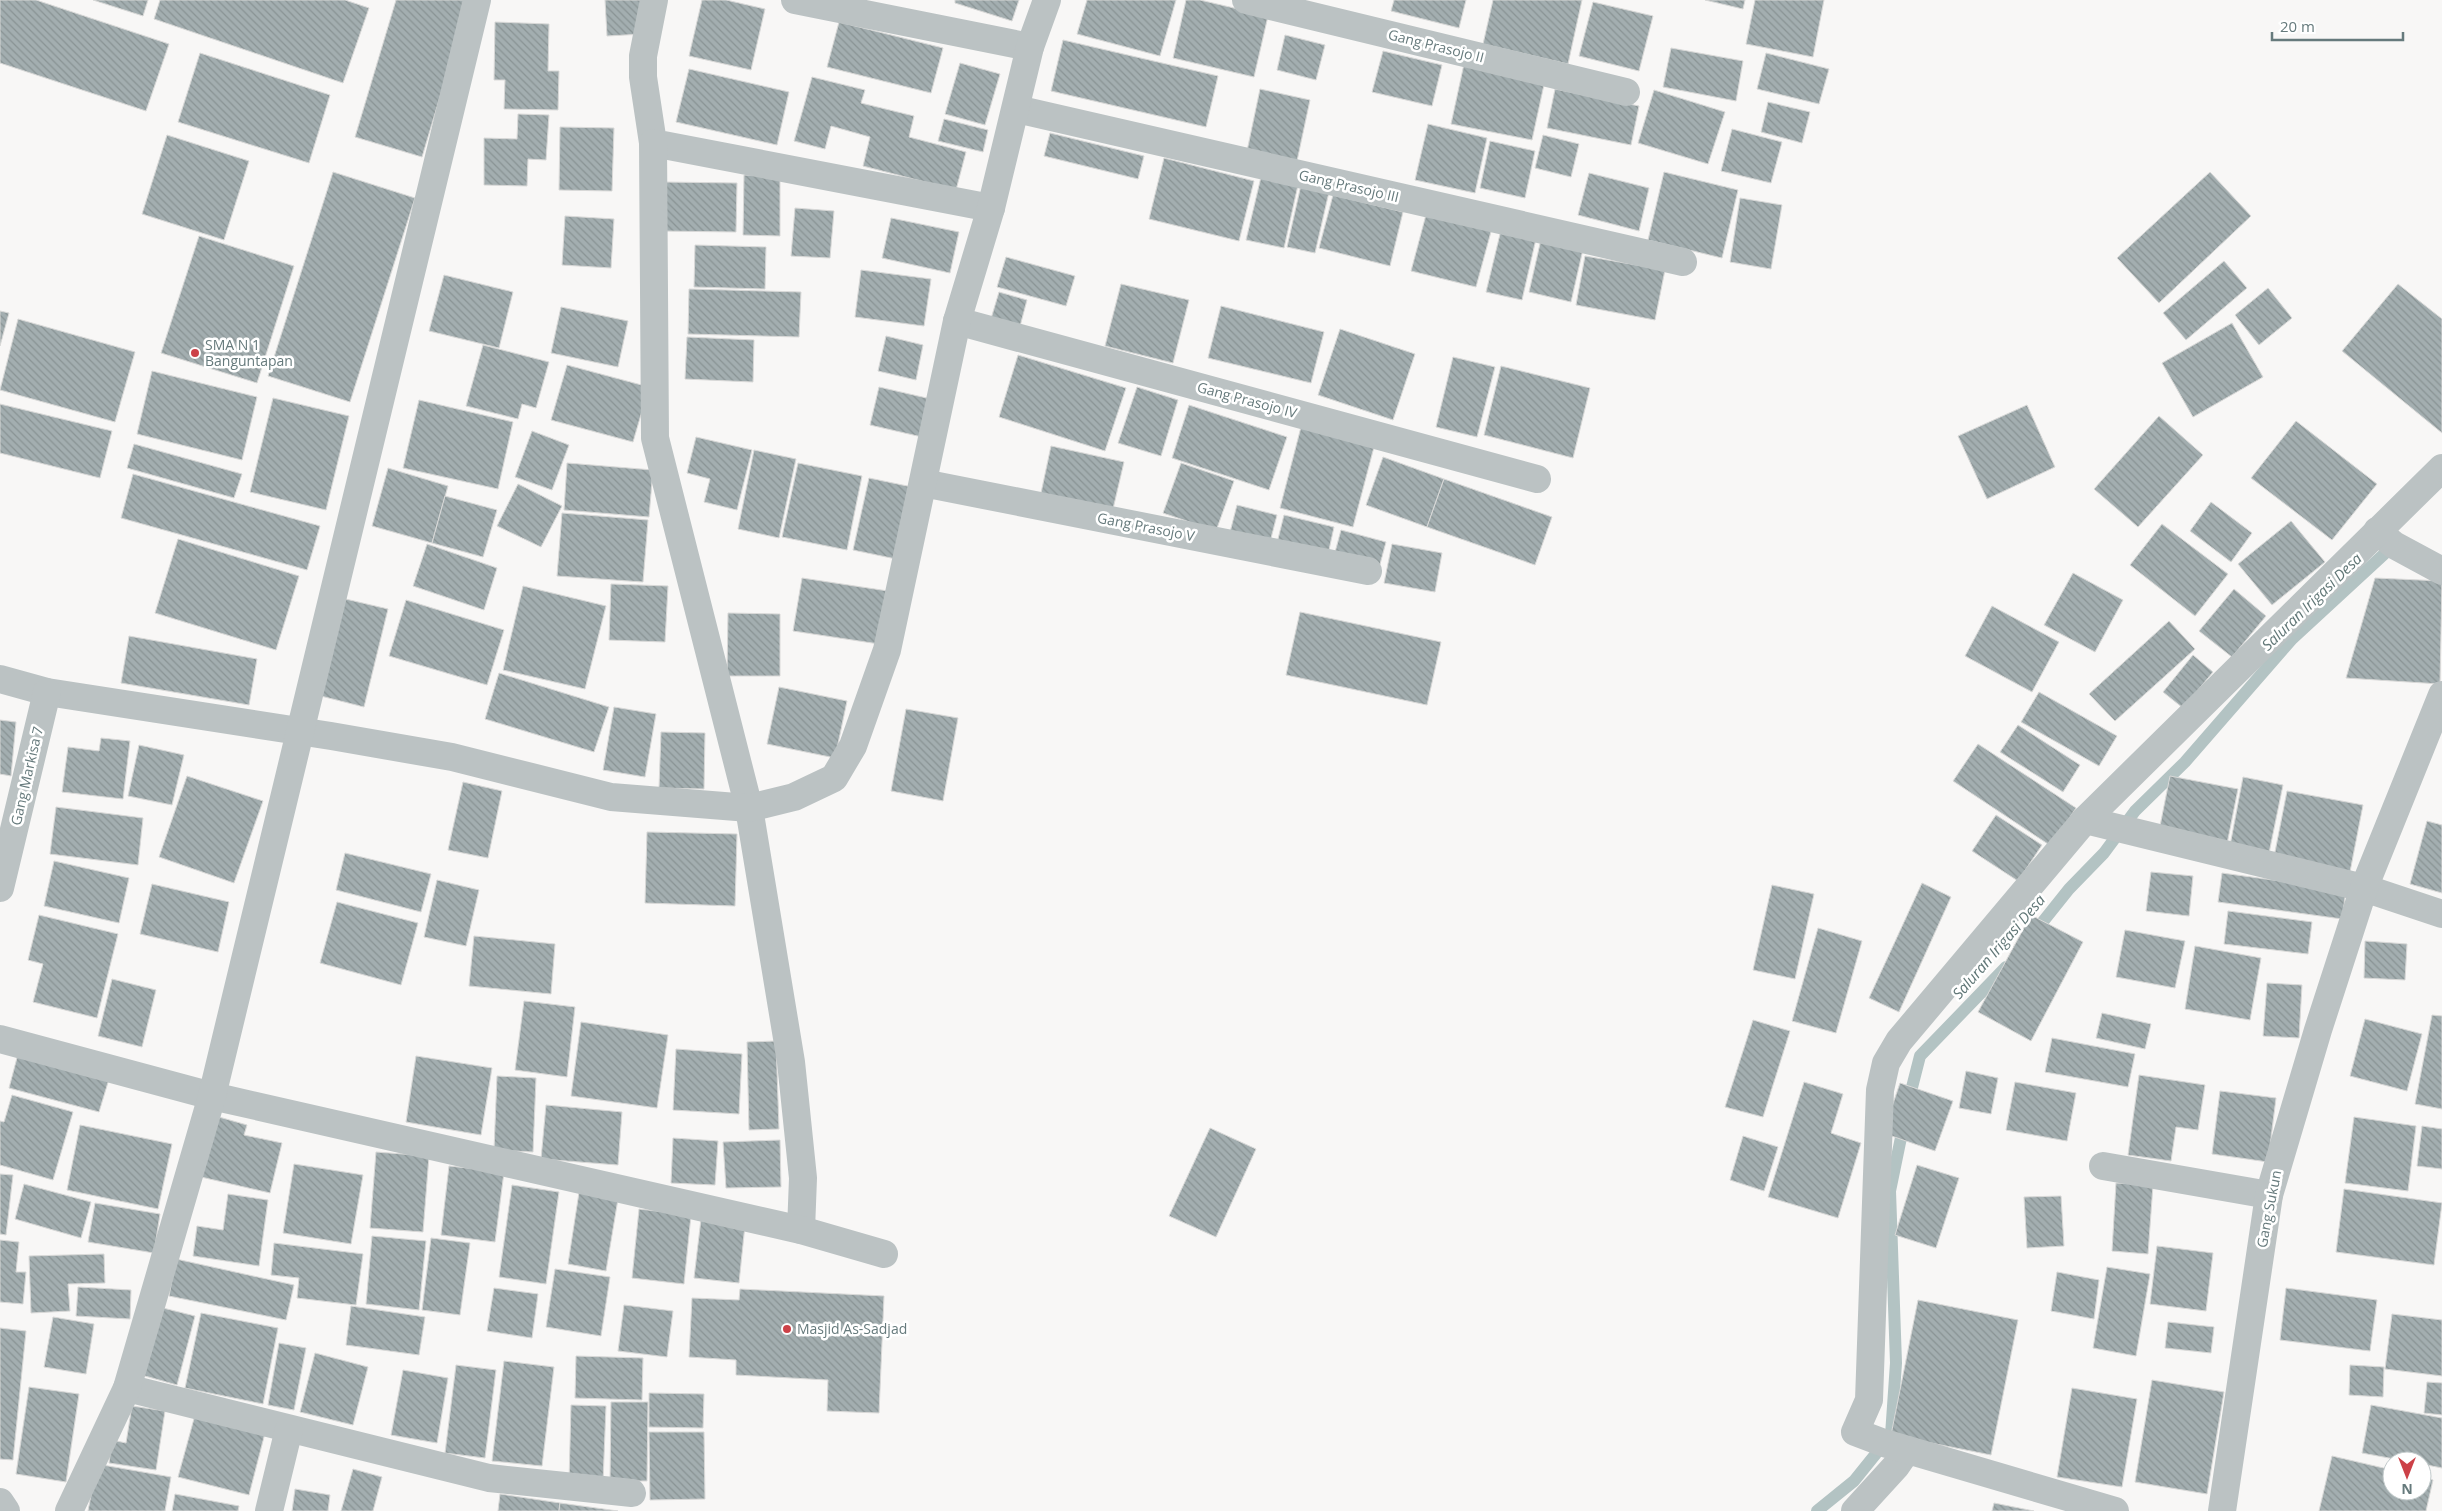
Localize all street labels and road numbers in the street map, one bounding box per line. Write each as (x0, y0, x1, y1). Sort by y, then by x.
street label: Gang Prasojo II (1386, 24, 1486, 67)
street label: Gang Prasojo III (1297, 165, 1401, 206)
street label: Gang Prasojo IV (1195, 377, 1300, 422)
street label: Gang Prasojo V (1096, 508, 1197, 545)
street label: Gang Markisa 7 (6, 725, 47, 827)
street label: Gang Sukun (2252, 1169, 2285, 1249)

